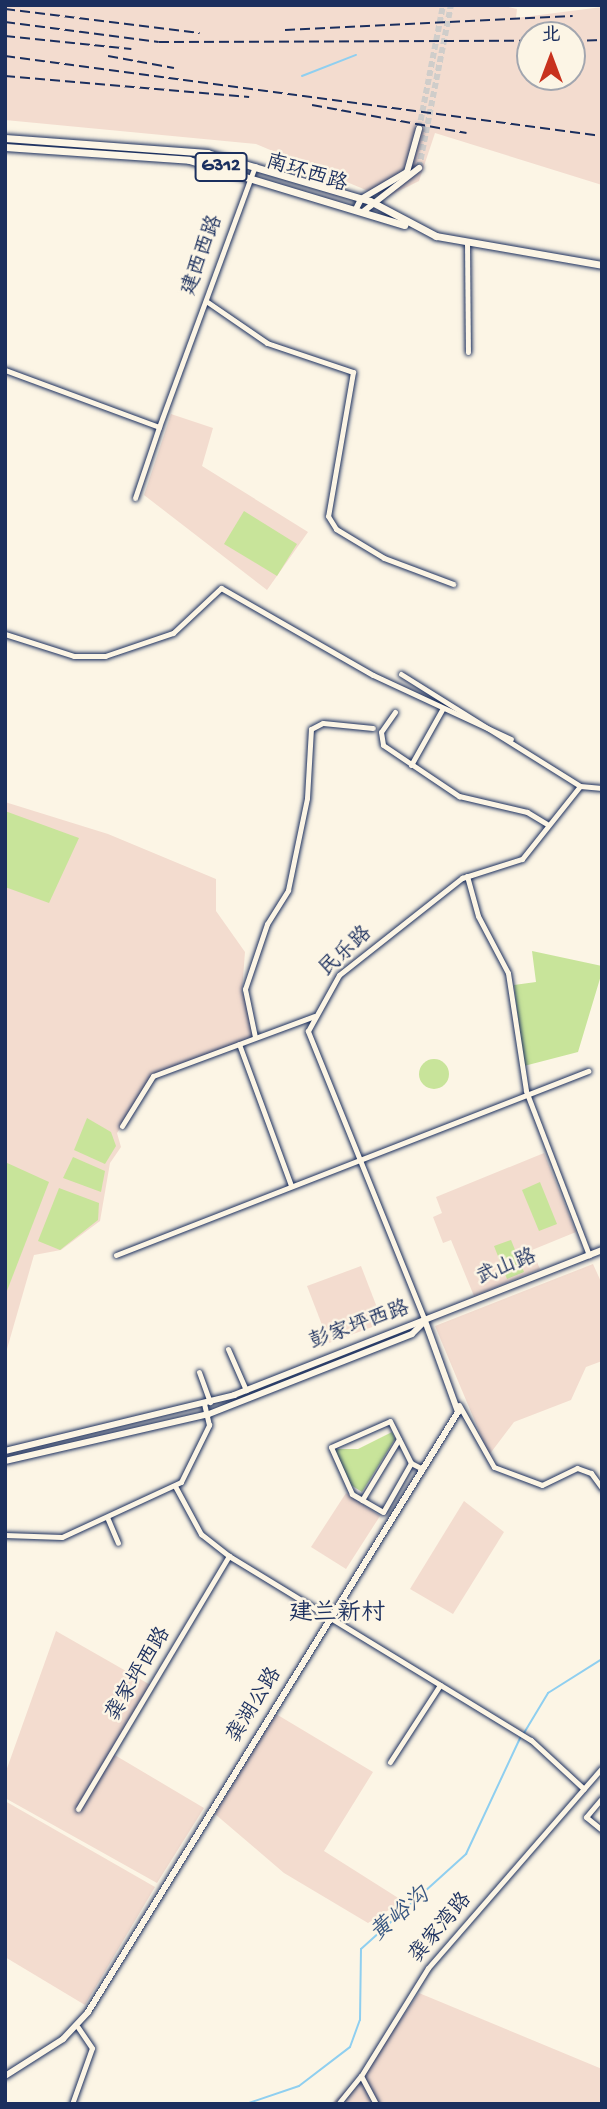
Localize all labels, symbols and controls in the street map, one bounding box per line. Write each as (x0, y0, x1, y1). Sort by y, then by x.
north arrow (516, 21, 586, 91)
text: 北 (541, 25, 561, 48)
street label: 南环西路 (262, 151, 350, 199)
road number: G312 (193, 152, 249, 182)
street label: 建西西路 (178, 212, 230, 300)
street label: 民乐路 (315, 922, 379, 984)
street label: 武山路 (473, 1246, 541, 1292)
street label: 彭家坪西路 (306, 1297, 414, 1357)
district label: 建兰新村 (289, 1601, 385, 1629)
street label: 龚家坪西路 (102, 1624, 178, 1726)
street label: 龚湖公路 (223, 1664, 289, 1748)
water label: 黄峪沟 (366, 1883, 436, 1949)
street label: 龚家湾路 (405, 1889, 479, 1969)

